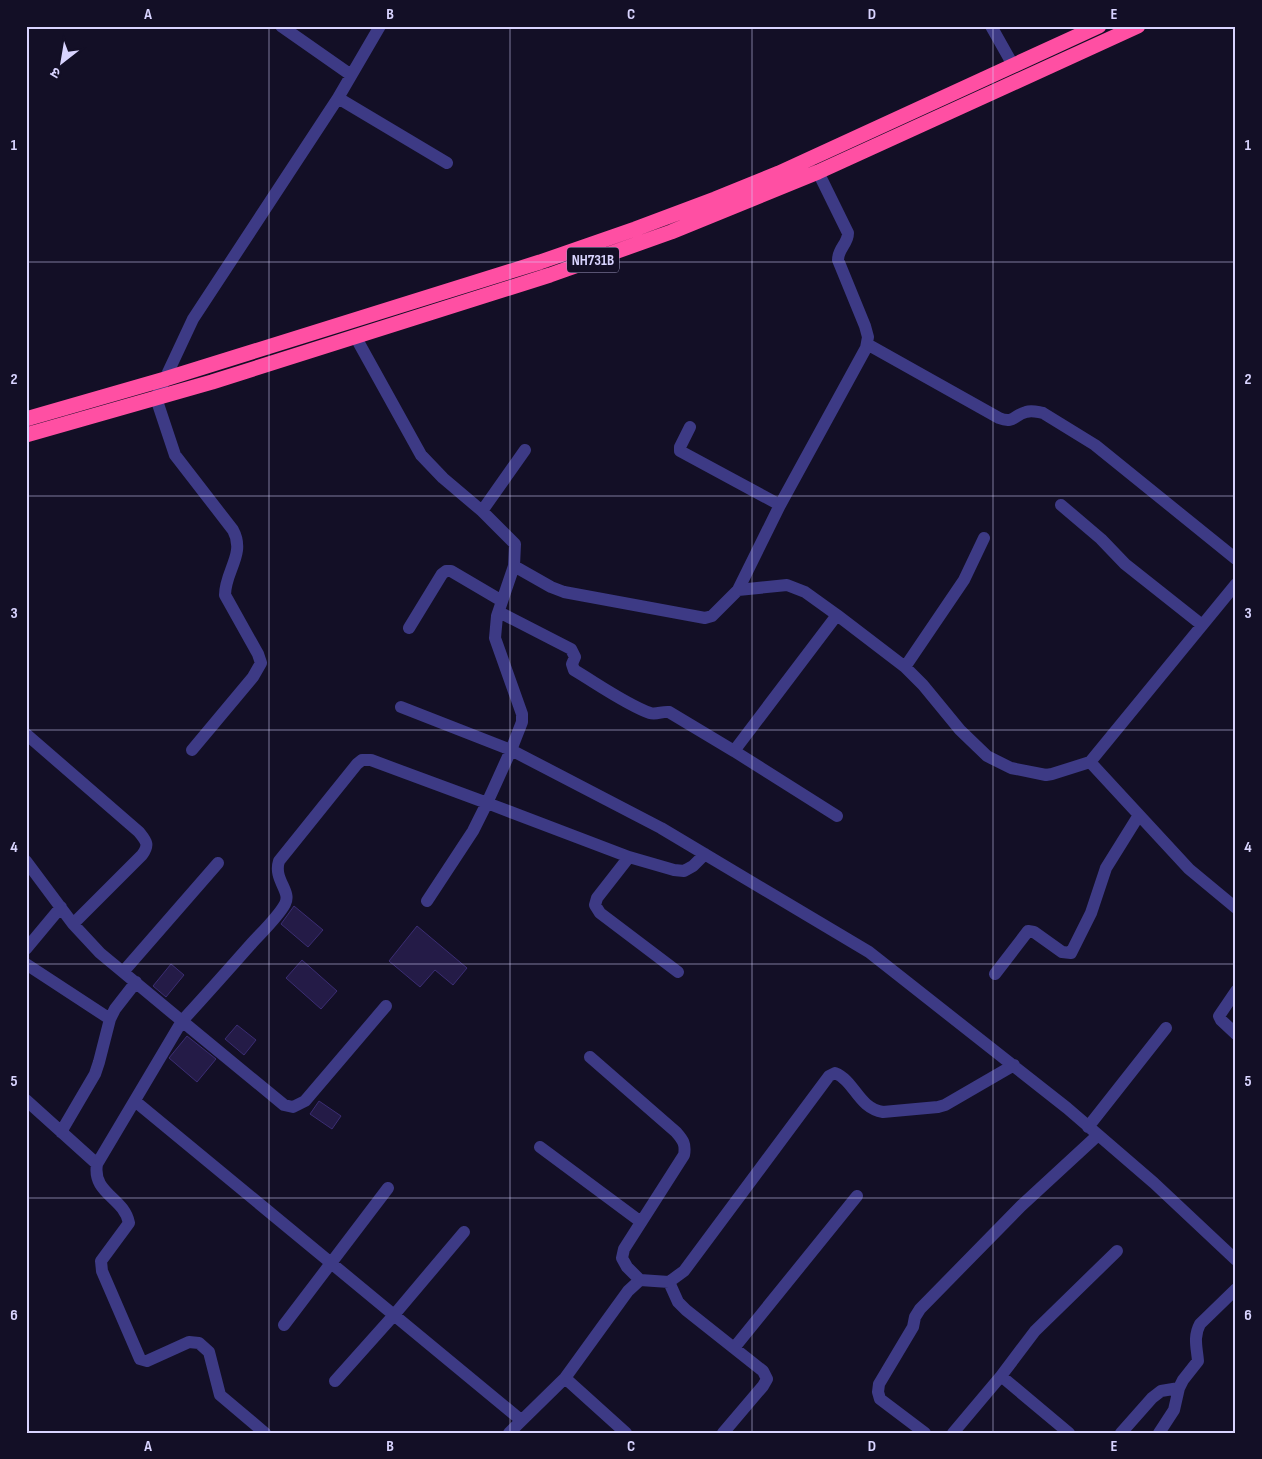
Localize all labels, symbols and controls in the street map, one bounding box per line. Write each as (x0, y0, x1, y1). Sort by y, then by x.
text: A (143, 5, 152, 24)
text: B (386, 5, 394, 24)
text: C (627, 5, 635, 24)
text: D (868, 5, 876, 24)
text: E (1111, 5, 1118, 24)
north arrow (38, 38, 88, 88)
text: उ (47, 63, 63, 82)
text: 1 (11, 136, 18, 155)
text: 1 (1245, 136, 1252, 155)
road number: NH731B (567, 248, 619, 272)
text: 2 (10, 370, 18, 389)
text: 2 (1244, 370, 1252, 389)
text: 3 (10, 604, 18, 623)
text: 3 (1244, 604, 1252, 623)
text: 4 (10, 838, 18, 857)
text: 4 (1244, 838, 1252, 857)
text: 5 (10, 1072, 18, 1091)
text: 5 (1244, 1072, 1252, 1091)
text: 6 (10, 1306, 18, 1325)
text: 6 (1244, 1306, 1252, 1325)
text: A (143, 1437, 152, 1456)
text: B (386, 1437, 394, 1456)
text: C (627, 1437, 635, 1456)
text: D (868, 1437, 876, 1456)
text: E (1111, 1437, 1118, 1456)

